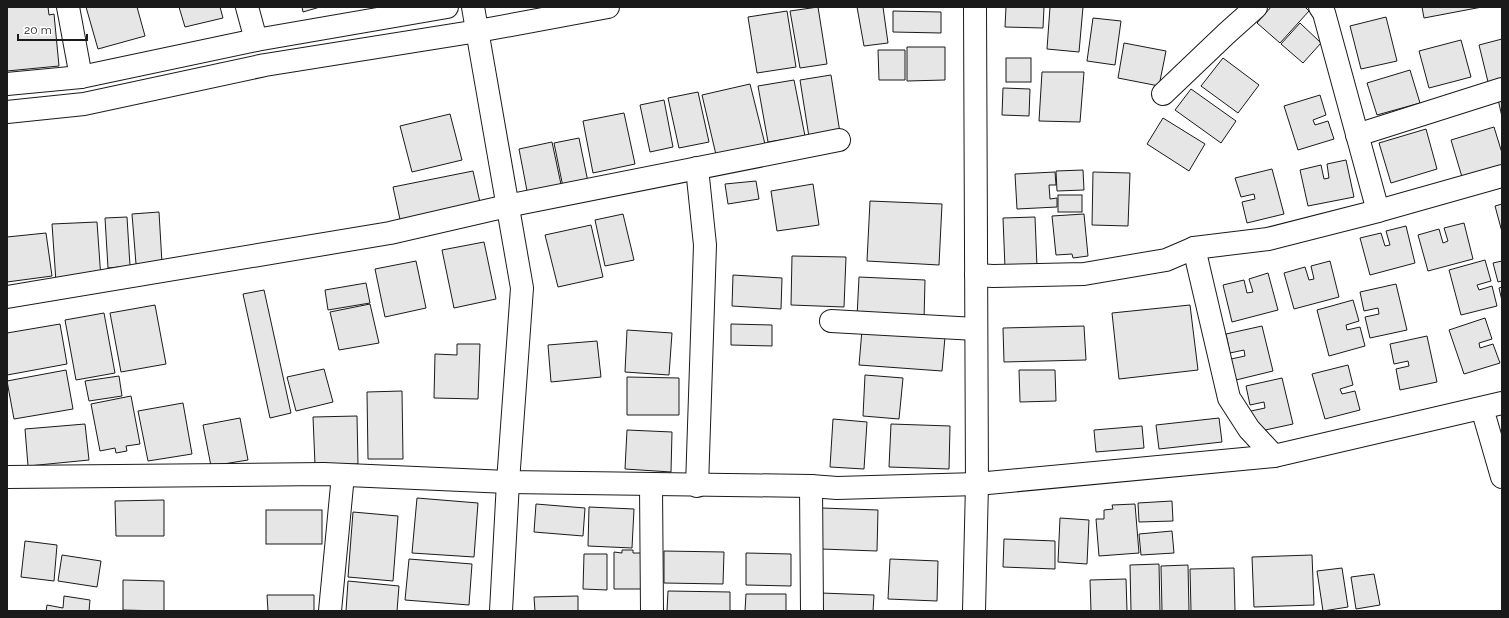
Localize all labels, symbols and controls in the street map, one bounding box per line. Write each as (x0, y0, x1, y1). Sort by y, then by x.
scale bar (18, 16, 87, 42)
text: 20 m (24, 23, 52, 37)

